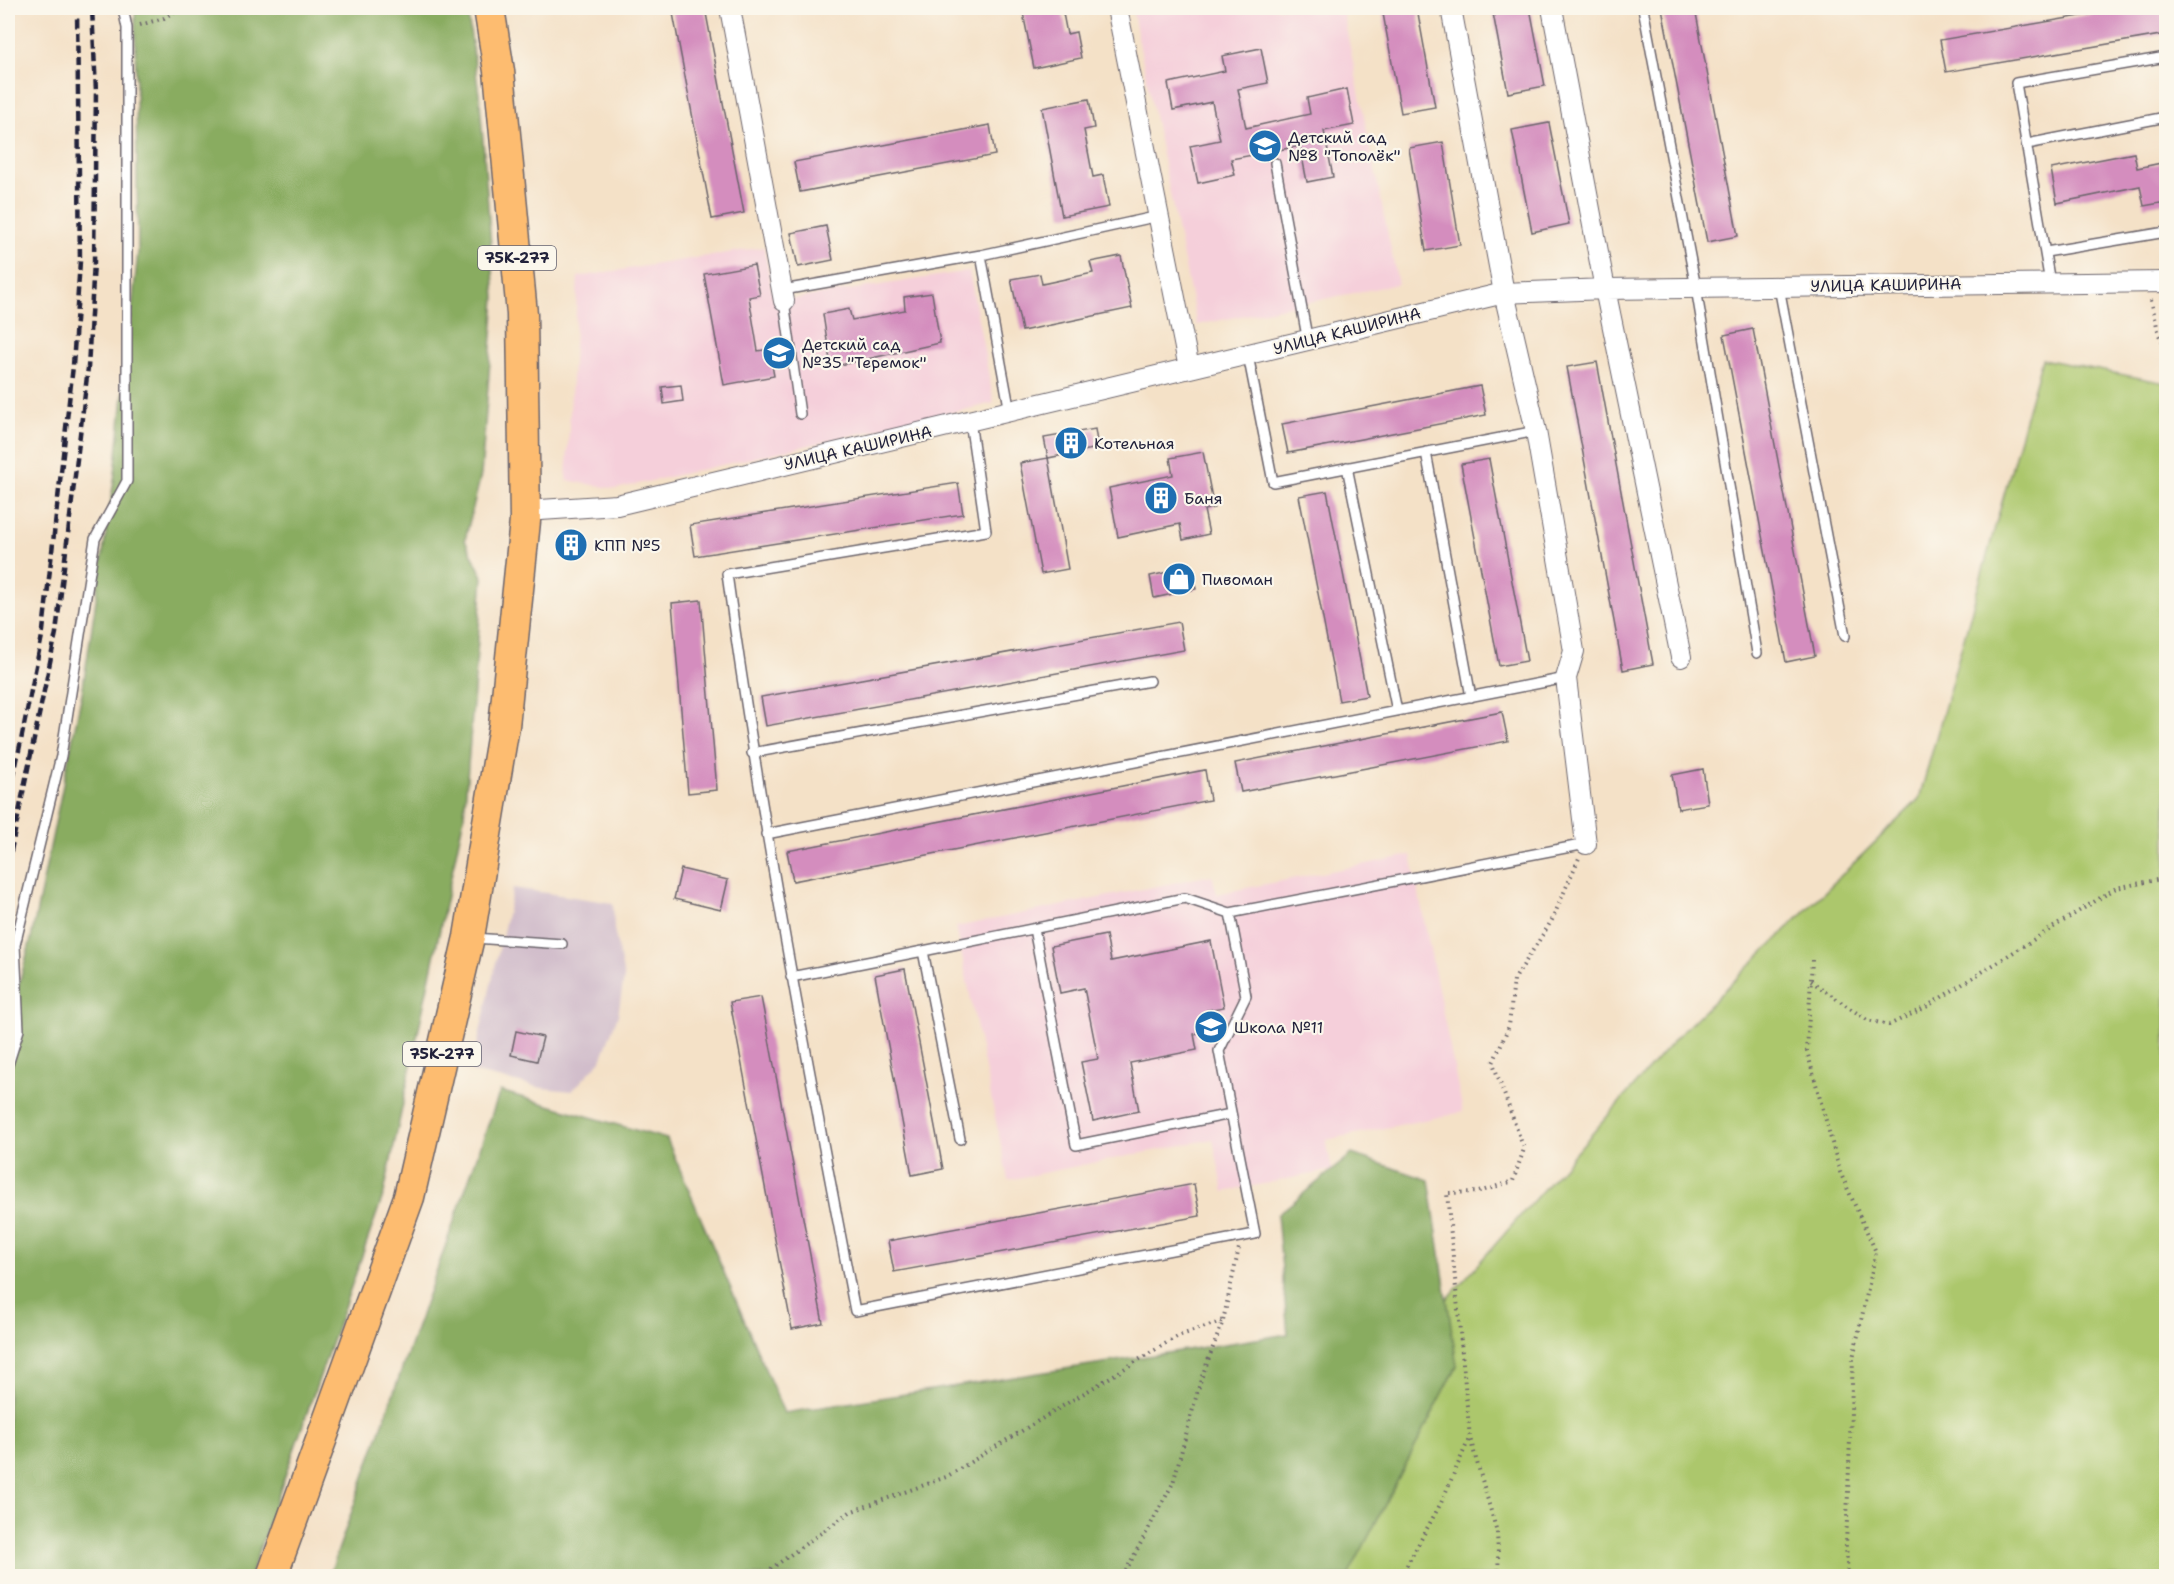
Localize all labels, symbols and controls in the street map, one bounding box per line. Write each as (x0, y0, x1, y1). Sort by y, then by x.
place label: Детский сад №8 "Тополёк" (1288, 127, 1401, 166)
school or university icon: Детский сад №8 "Тополёк" (1247, 128, 1283, 164)
road number: 75К-277 (478, 246, 556, 270)
street label: УЛИЦА КАШИРИНА (1810, 273, 1962, 297)
street label: УЛИЦА КАШИРИНА (1271, 303, 1423, 359)
place label: Детский сад №35 "Теремок" (802, 334, 927, 373)
school or university icon: Детский сад №35 "Теремок" (761, 335, 797, 371)
street label: УЛИЦА КАШИРИНА (782, 421, 934, 475)
building icon: Котельная (1053, 425, 1089, 461)
place label: Котельная (1094, 433, 1174, 454)
building icon: Баня (1143, 480, 1179, 516)
place label: Баня (1184, 488, 1222, 509)
building icon: КПП №5 (553, 527, 589, 563)
place label: КПП №5 (594, 535, 660, 556)
shop icon: Пивоман (1161, 561, 1197, 597)
place label: Пивоман (1202, 569, 1273, 590)
school or university icon: Школа №11 (1193, 1009, 1229, 1045)
place label: Школа №11 (1234, 1017, 1323, 1038)
road number: 75К-277 (403, 1042, 481, 1066)

